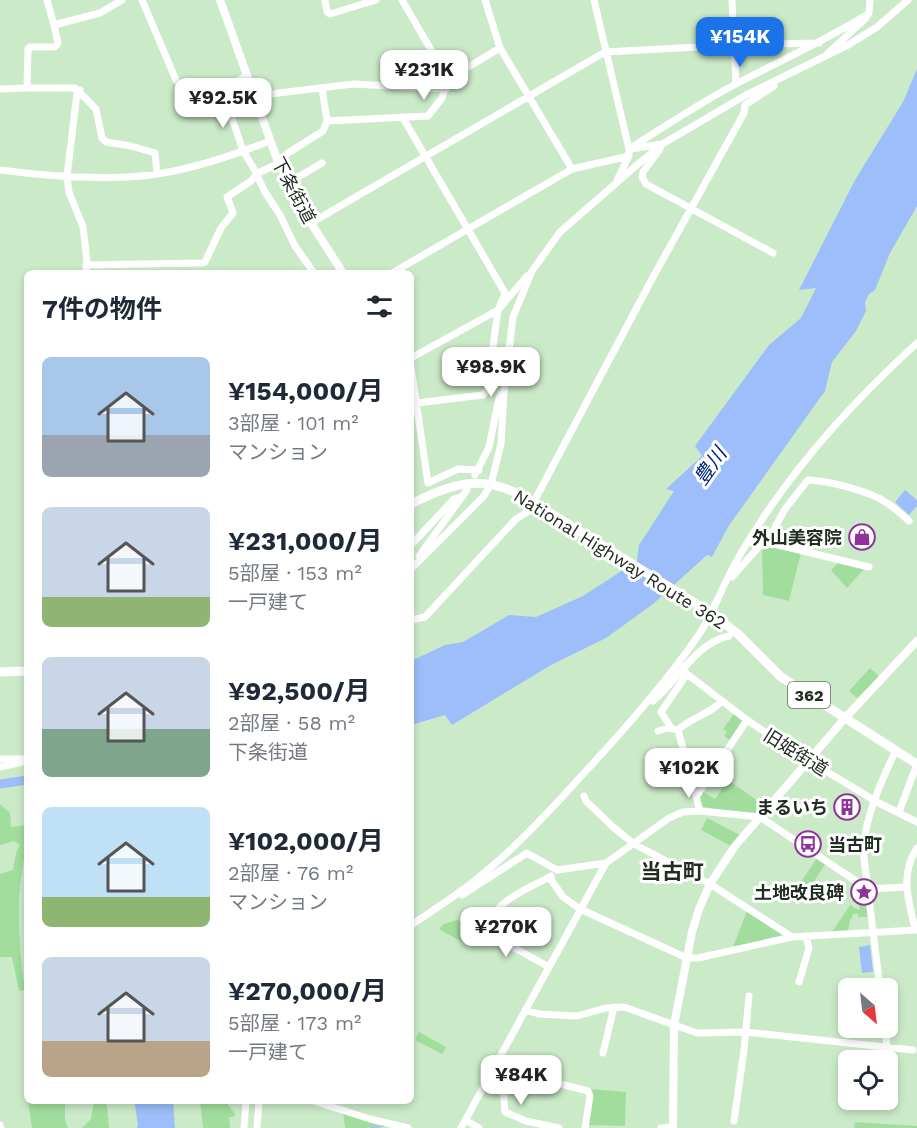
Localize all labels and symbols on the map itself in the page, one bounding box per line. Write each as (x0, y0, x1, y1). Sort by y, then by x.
pin: ¥154K (698, 17, 782, 68)
pin: ¥231K (382, 50, 466, 101)
pin: ¥92.5K (174, 78, 272, 129)
street label: 下条街道 (268, 153, 320, 227)
pin: ¥98.9K (442, 347, 540, 398)
water label: 豊川 (689, 441, 732, 489)
street label: National Highway Route 362 (510, 485, 730, 633)
shop icon: 外山美容院 (847, 522, 877, 552)
place label: 外山美容院 (752, 527, 842, 548)
road number: 362 (788, 682, 830, 708)
street label: 旧姫街道 (760, 724, 832, 780)
pin: ¥102K (647, 748, 731, 799)
building icon: まるいち (832, 792, 862, 822)
place label: まるいち (756, 797, 828, 818)
bus stop icon: 当古町 (793, 829, 823, 859)
place label: 当古町 (828, 834, 882, 855)
district label: 当古町 (641, 859, 704, 884)
place icon: 土地改良碑 (849, 877, 879, 907)
place label: 土地改良碑 (754, 882, 844, 903)
pin: ¥270K (464, 907, 548, 958)
north arrow (838, 978, 898, 1038)
pin: ¥84K (485, 1055, 557, 1106)

